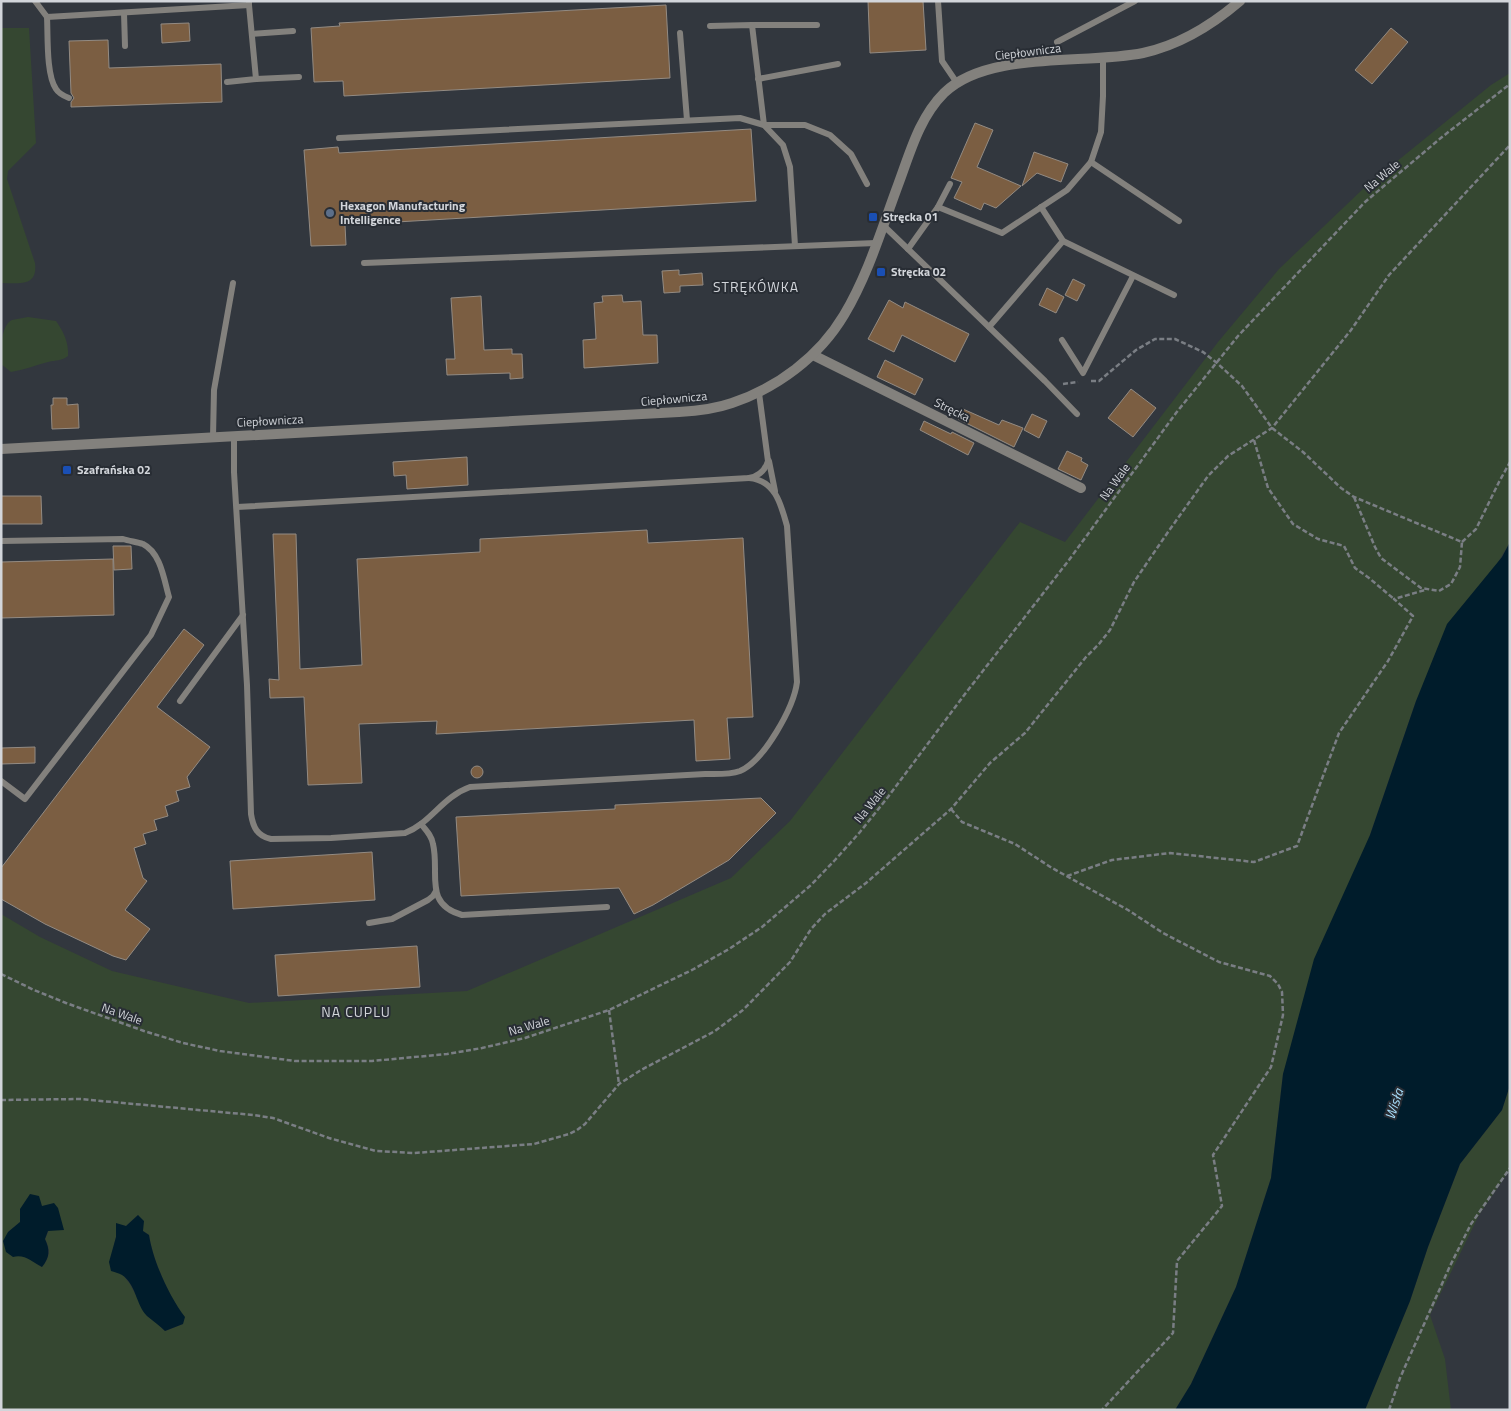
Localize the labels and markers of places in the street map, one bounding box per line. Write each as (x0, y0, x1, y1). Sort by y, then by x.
place label: Hexagon Manufacturing Intelligence (340, 196, 466, 229)
marker: Hexagon Manufacturing Intelligence (324, 207, 336, 219)
place label: Stręcka 01 (883, 207, 938, 226)
marker: Stręcka 01 (867, 211, 879, 223)
place label: Stręcka 02 (891, 262, 946, 281)
marker: Stręcka 02 (875, 266, 887, 278)
place label: Szafrańska 02 (77, 460, 151, 479)
marker: Szafrańska 02 (61, 464, 73, 476)

